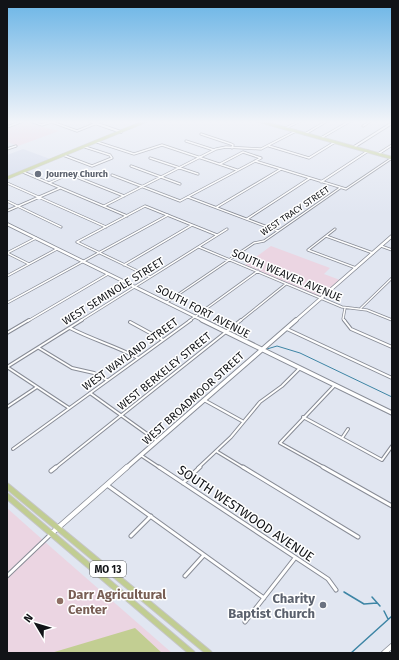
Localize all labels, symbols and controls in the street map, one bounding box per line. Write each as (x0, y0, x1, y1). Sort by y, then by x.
marker: Journey Church (33, 169, 43, 179)
place label: Journey Church (45, 169, 108, 179)
street label: WEST TRACY STREET (259, 184, 331, 238)
street label: SOUTH WEAVER AVENUE (230, 246, 344, 305)
street label: WEST SEMINOLE STREET (60, 255, 167, 328)
street label: SOUTH FORT AVENUE (154, 282, 252, 341)
street label: WEST WAYLAND STREET (80, 315, 181, 393)
street label: WEST BERKELEY STREET (115, 329, 214, 413)
street label: WEST BROADMOOR STREET (140, 349, 247, 447)
street label: SOUTH WESTWOOD AVENUE (175, 462, 317, 565)
road number: MO 13 (90, 561, 126, 577)
place label: Darr Agricultural Center (68, 587, 166, 617)
place label: Charity Baptist Church (228, 591, 315, 621)
marker: Darr Agricultural Center (55, 596, 65, 606)
marker: Charity Baptist Church (318, 600, 328, 610)
north arrow (16, 604, 56, 644)
text: N (21, 611, 36, 625)

